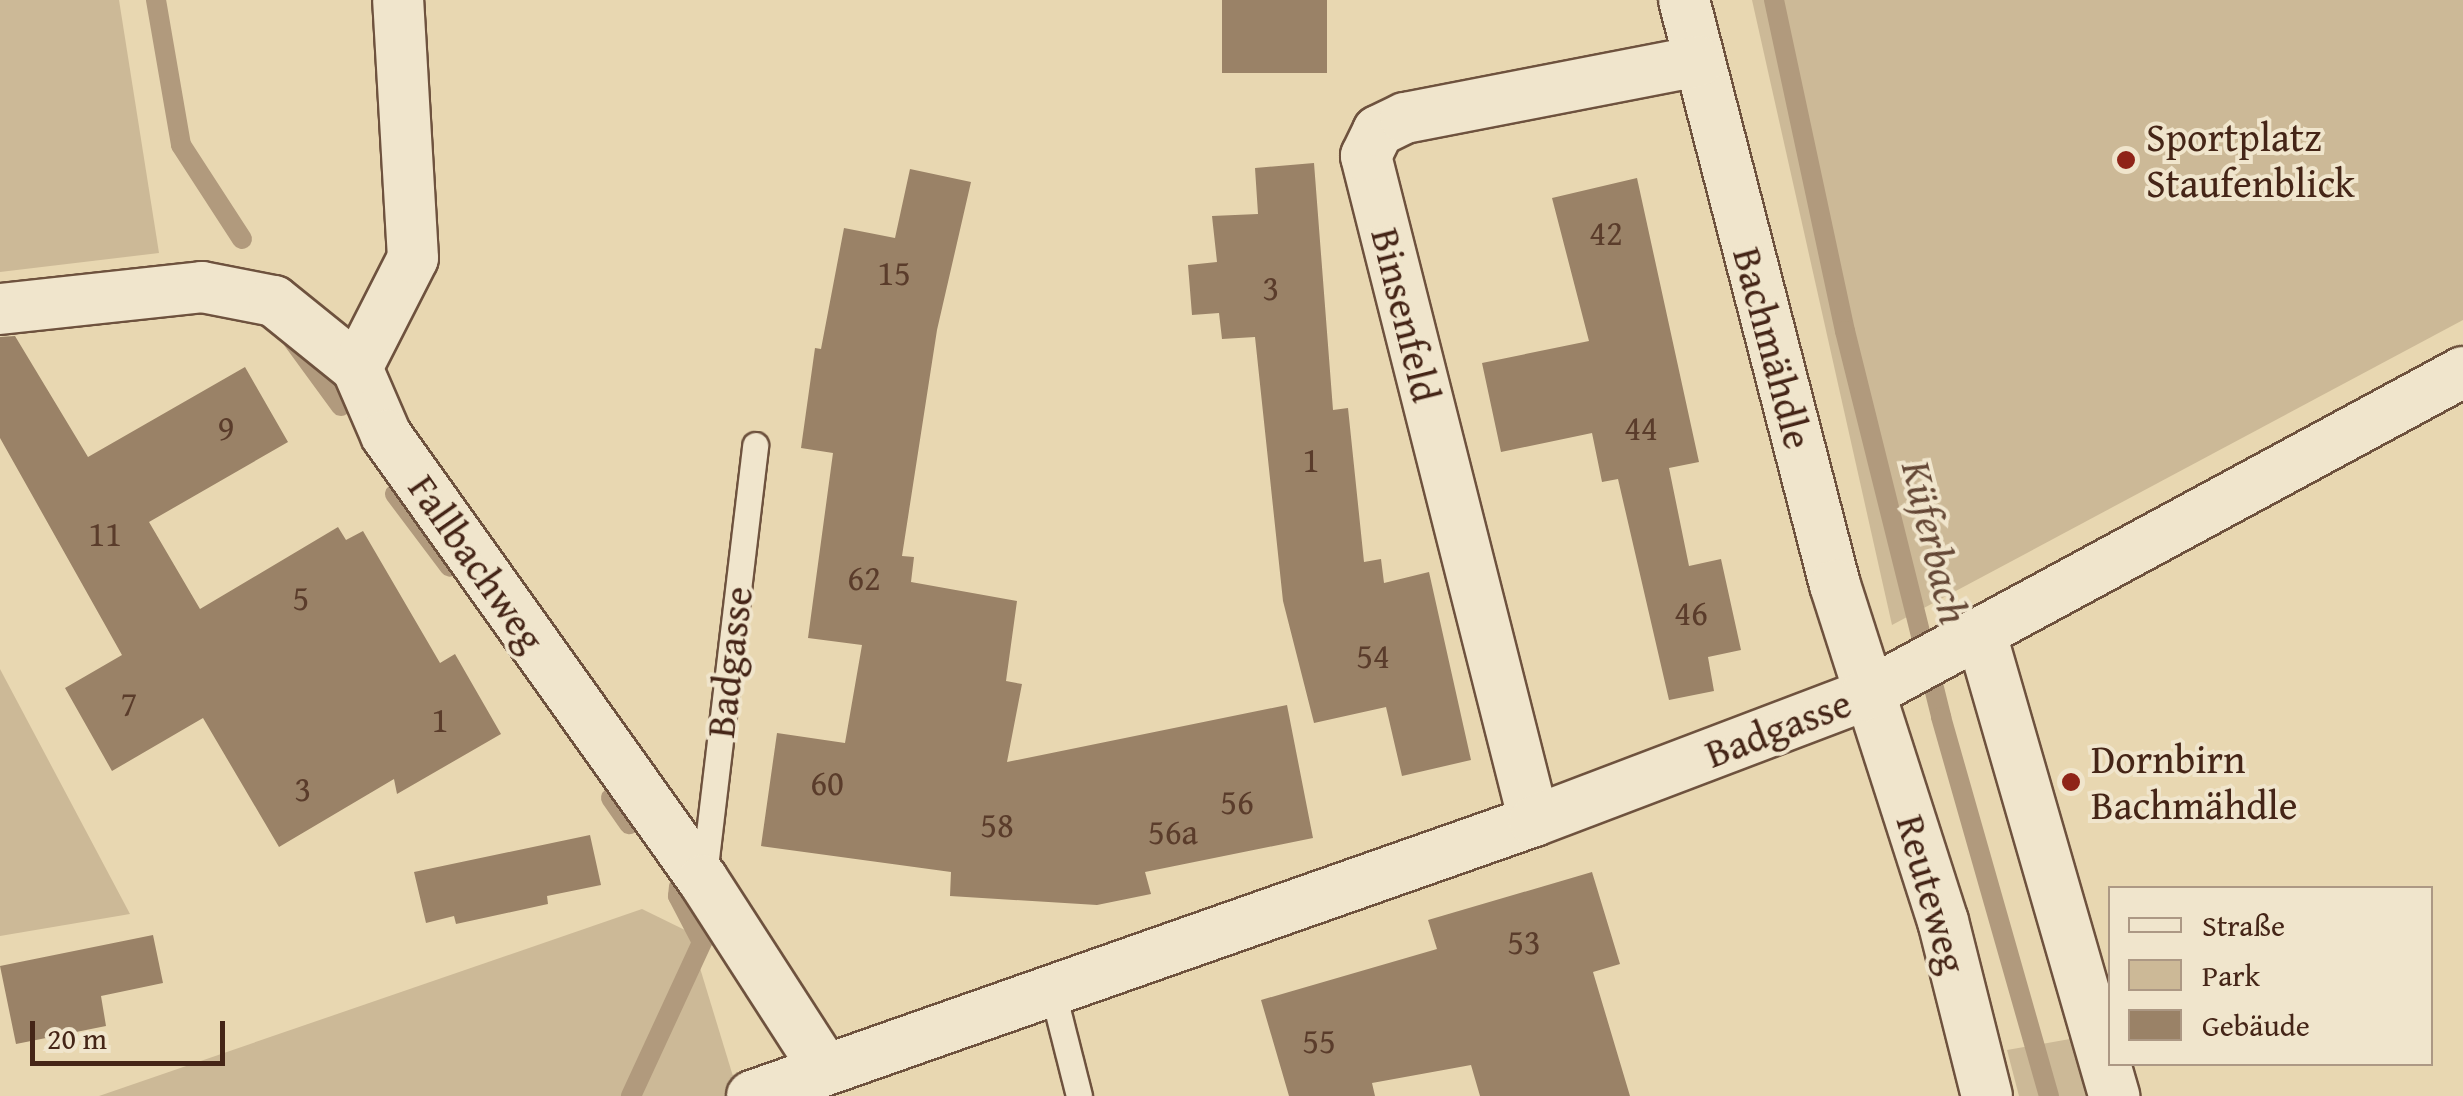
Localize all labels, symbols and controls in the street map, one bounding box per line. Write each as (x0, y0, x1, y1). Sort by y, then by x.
place label: Sportplatz Staufenblick (2146, 113, 2355, 207)
marker: Sportplatz Staufenblick (2115, 149, 2137, 171)
house number: 42 (1589, 212, 1623, 254)
street label: Binsenfeld (1361, 223, 1451, 407)
street label: Bachmähdle (1723, 242, 1823, 454)
house number: 15 (877, 252, 911, 294)
house number: 3 (1263, 267, 1279, 309)
house number: 9 (218, 407, 234, 449)
house number: 44 (1624, 407, 1658, 449)
house number: 1 (1303, 439, 1319, 481)
water label: Küferbach (1891, 455, 1981, 629)
street label: Fallbachweg (399, 465, 555, 661)
house number: 11 (88, 513, 122, 555)
house number: 62 (847, 557, 881, 599)
house number: 5 (293, 577, 309, 619)
street label: Badgasse (696, 584, 762, 740)
house number: 46 (1674, 592, 1708, 634)
house number: 54 (1356, 635, 1390, 677)
street label: Badgasse (1698, 678, 1858, 778)
house number: 7 (121, 683, 137, 725)
house number: 1 (432, 699, 448, 741)
place label: Dornbirn Bachmähdle (2091, 735, 2298, 829)
house number: 60 (810, 762, 844, 804)
house number: 3 (295, 768, 311, 810)
marker: Dornbirn Bachmähdle (2060, 771, 2082, 793)
house number: 56 (1220, 781, 1254, 823)
house number: 58 (980, 804, 1014, 846)
street label: Reuteweg (1887, 809, 1977, 979)
house number: 56a (1148, 811, 1198, 853)
legend (2108, 886, 2433, 1066)
text: Straße (2202, 903, 2285, 947)
house number: 53 (1507, 921, 1541, 963)
text: Park (2202, 953, 2260, 997)
scale bar (35, 1001, 230, 1063)
text: Gebäude (2202, 1003, 2310, 1047)
text: 20 m (47, 1016, 107, 1060)
house number: 55 (1302, 1020, 1336, 1062)

